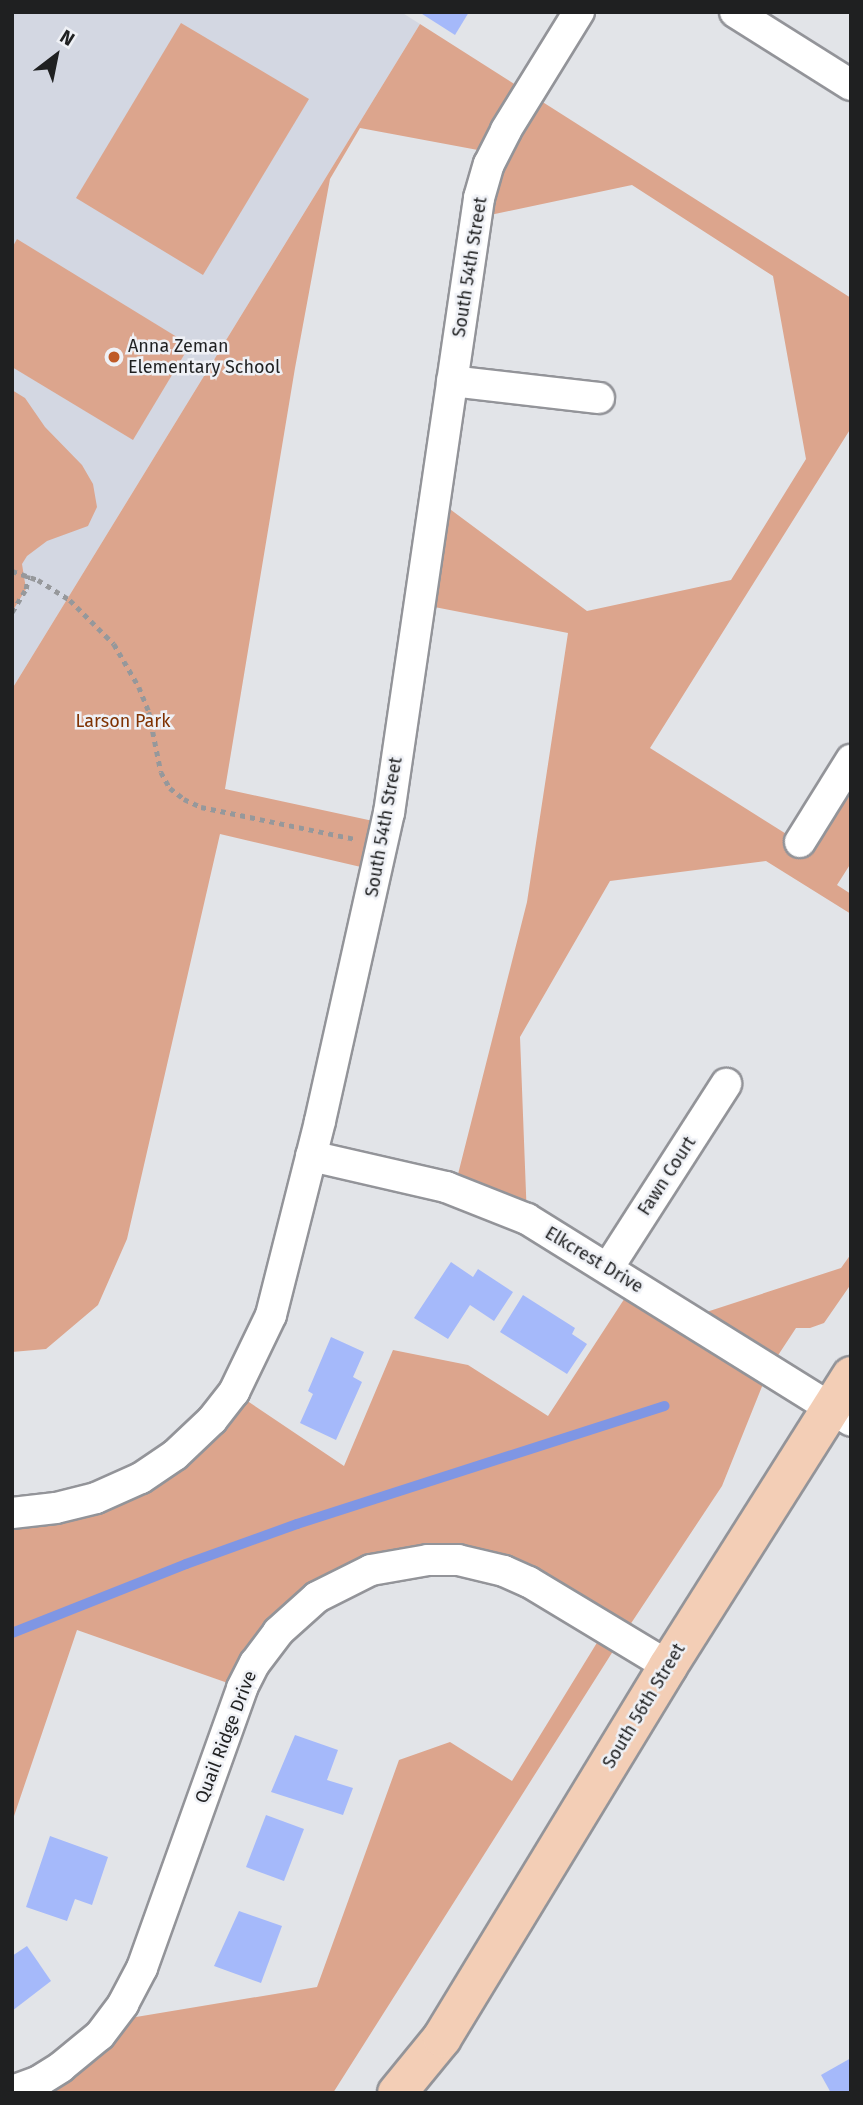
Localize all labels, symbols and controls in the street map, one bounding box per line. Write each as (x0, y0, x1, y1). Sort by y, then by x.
north arrow (21, 21, 91, 91)
text: N (56, 25, 79, 51)
street label: South 54th Street (448, 195, 492, 339)
place label: Anna Zeman Elementary School (128, 336, 280, 378)
marker: Anna Zeman Elementary School (106, 349, 122, 365)
park label: Larson Park (76, 710, 170, 732)
street label: South 54th Street (361, 755, 407, 899)
street label: Fawn Court (633, 1132, 701, 1220)
street label: Elkcrest Drive (541, 1222, 647, 1298)
street label: South 56th Street (598, 1640, 690, 1772)
street label: Quail Ridge Drive (191, 1668, 261, 1806)

